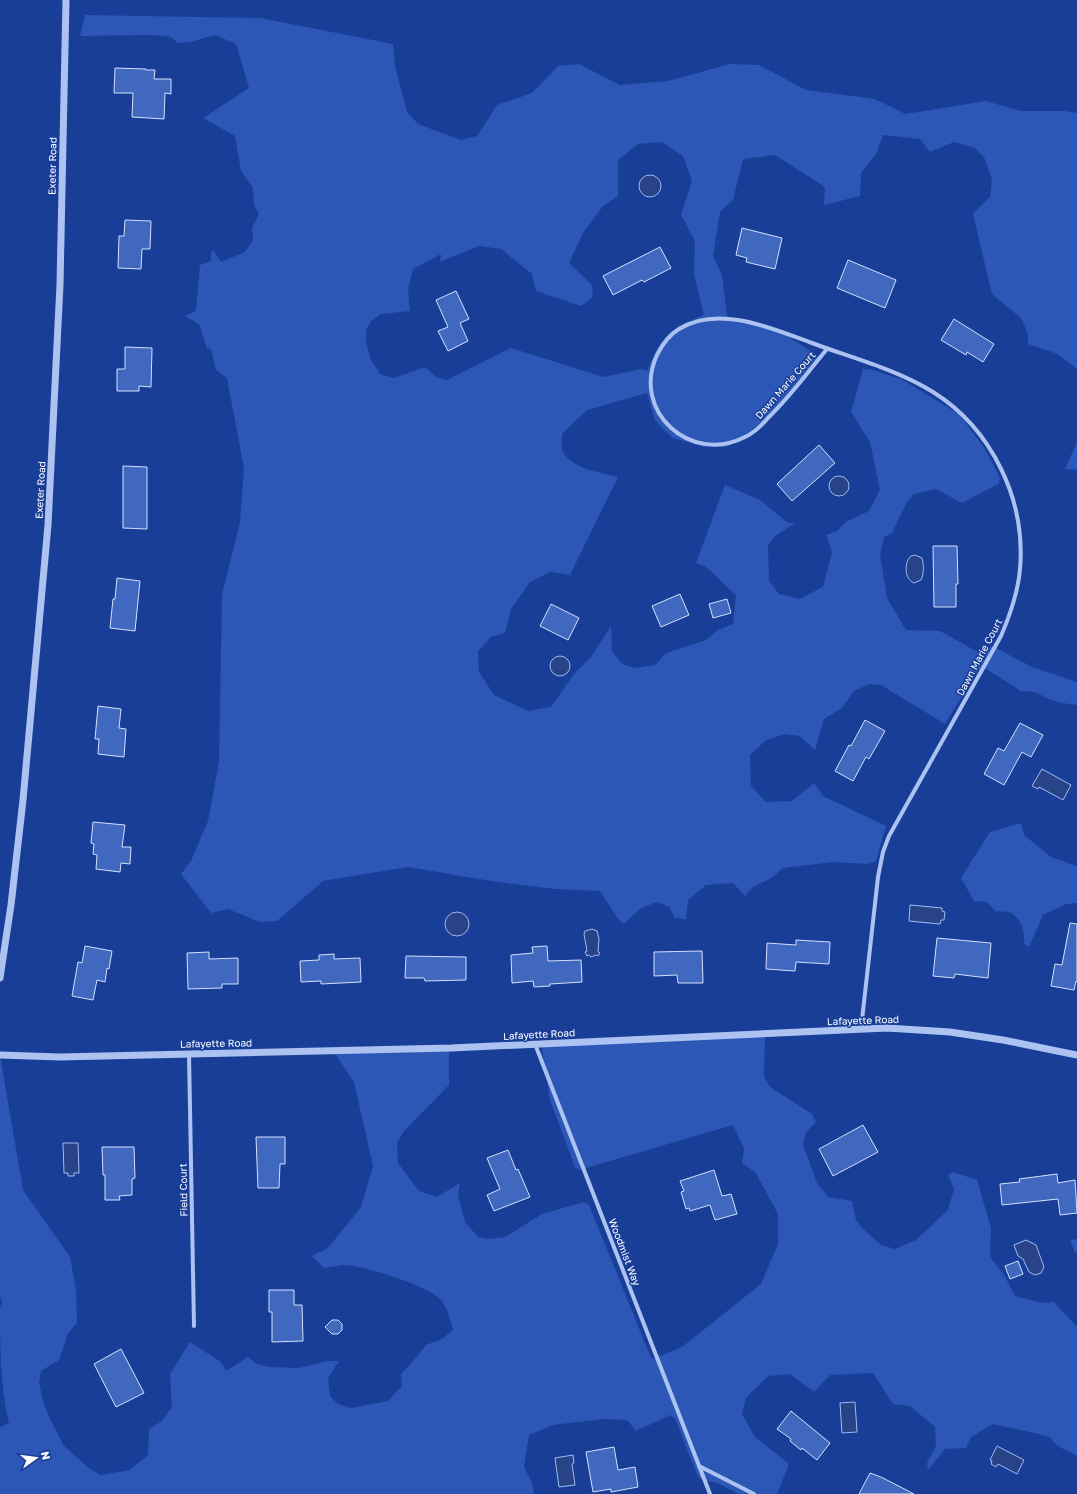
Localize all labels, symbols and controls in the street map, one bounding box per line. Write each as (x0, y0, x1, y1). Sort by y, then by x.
street label: Exeter Road (45, 137, 59, 195)
street label: Dawn Marie Court (752, 349, 818, 421)
street label: Exeter Road (32, 461, 48, 519)
street label: Dawn Marie Court (954, 616, 1004, 698)
street label: Lafayette Road (827, 1013, 899, 1027)
street label: Lafayette Road (503, 1026, 575, 1042)
street label: Lafayette Road (180, 1036, 252, 1050)
street label: Field Court (177, 1163, 189, 1217)
street label: Woodmist Way (607, 1217, 643, 1288)
north arrow (16, 1438, 56, 1478)
text: N (39, 1450, 54, 1461)

